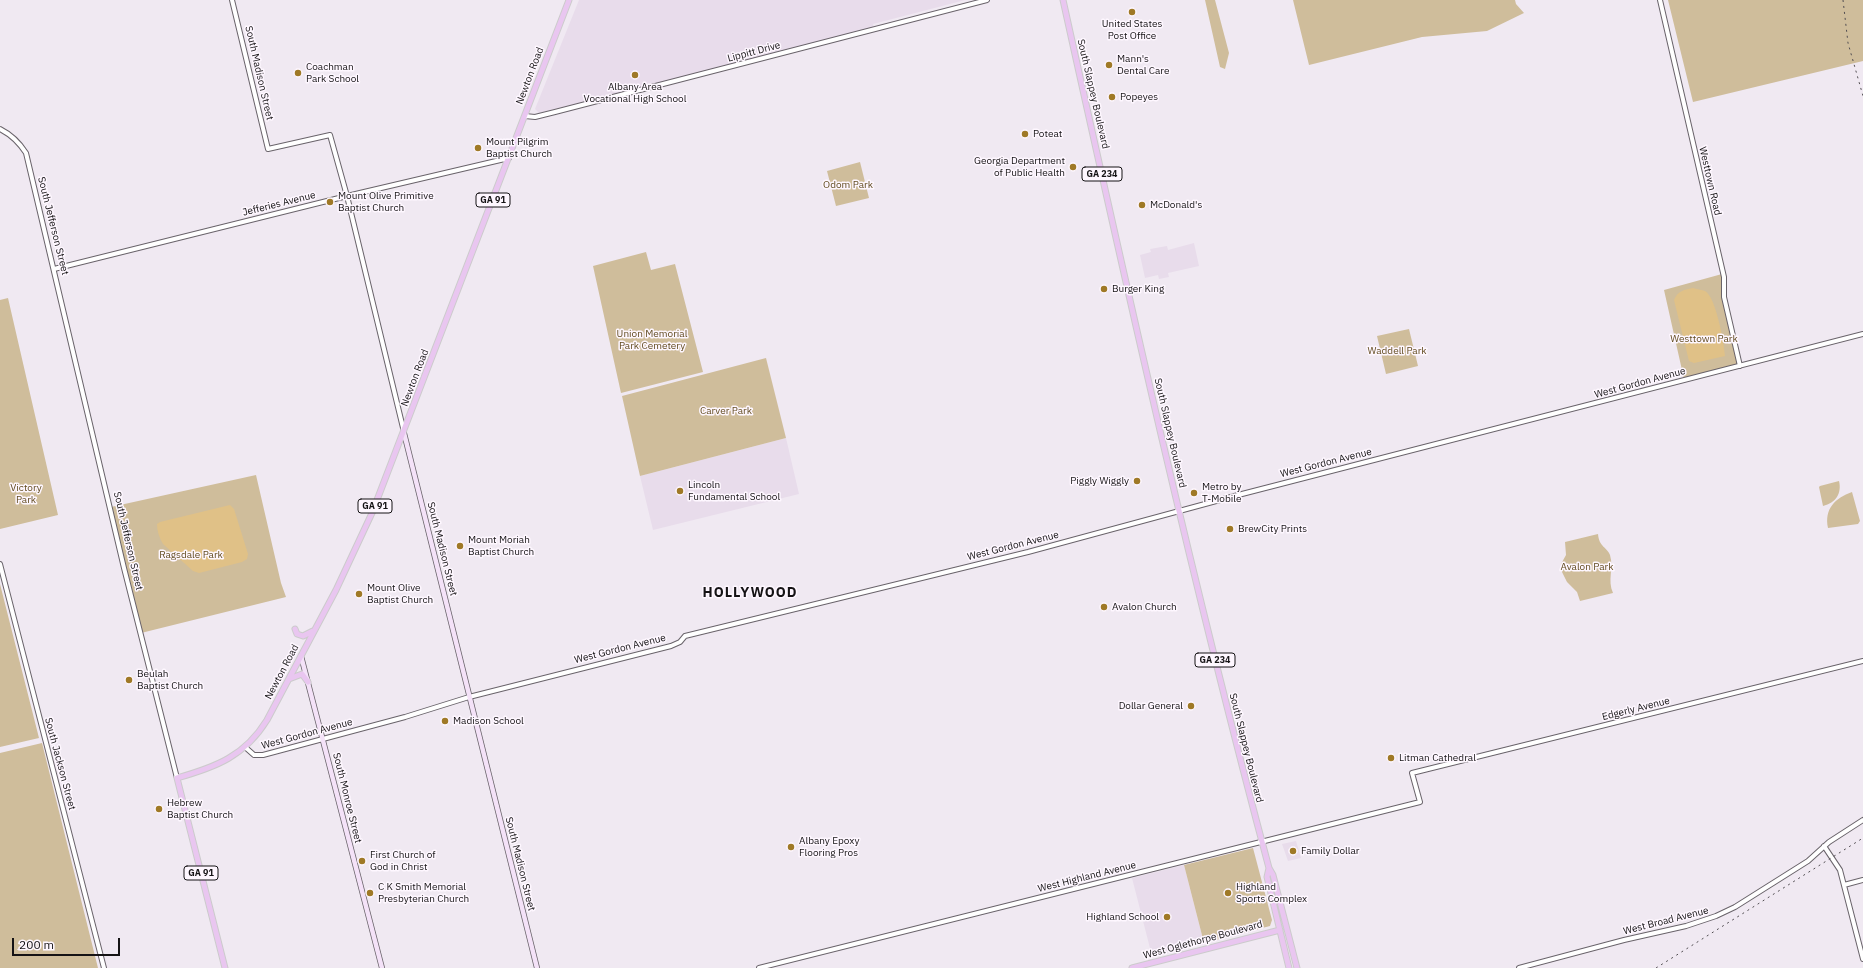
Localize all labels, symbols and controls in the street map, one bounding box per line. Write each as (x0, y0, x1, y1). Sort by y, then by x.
marker: United States Post Office (1127, 7, 1137, 17)
place label: United States Post Office (1102, 18, 1162, 42)
street label: South Madison Street (242, 25, 276, 121)
street label: South Slappey Boulevard (1075, 38, 1111, 150)
street label: Lippitt Drive (726, 39, 782, 65)
street label: Newton Road (514, 46, 546, 106)
place label: Mann's Dental Care (1117, 53, 1169, 76)
marker: Mann's Dental Care (1104, 60, 1114, 70)
place label: Coachman Park School (306, 61, 359, 84)
marker: Coachman Park School (293, 68, 303, 78)
marker: Albany Area Vocational High School (630, 70, 640, 80)
place label: Albany Area Vocational High School (584, 81, 686, 104)
place label: Popeyes (1120, 91, 1158, 103)
marker: Popeyes (1107, 92, 1117, 102)
place label: Poteat (1033, 128, 1062, 140)
marker: Poteat (1020, 129, 1030, 139)
place label: Mount Pilgrim Baptist Church (486, 136, 552, 160)
marker: Mount Pilgrim Baptist Church (473, 143, 483, 153)
street label: Westtown Road (1696, 145, 1724, 217)
place label: Georgia Department of Public Health (974, 155, 1065, 178)
marker: Georgia Department of Public Health (1068, 162, 1078, 172)
road number: GA 234 (1082, 167, 1122, 181)
street label: South Jefferson Street (35, 176, 71, 276)
park label: Odom Park (823, 179, 873, 191)
street label: Jefferies Avenue (241, 189, 317, 219)
place label: Mount Olive Primitive Baptist Church (338, 190, 434, 214)
road number: GA 91 (476, 193, 510, 207)
marker: Mount Olive Primitive Baptist Church (325, 197, 335, 207)
place label: McDonald's (1150, 199, 1202, 211)
marker: McDonald's (1137, 200, 1147, 210)
place label: Burger King (1112, 283, 1164, 295)
marker: Burger King (1099, 284, 1109, 294)
park label: Union Memorial Park Cemetery (617, 328, 687, 352)
park label: Westtown Park (1670, 333, 1738, 345)
park label: Waddell Park (1367, 345, 1427, 357)
street label: Newton Road (399, 348, 431, 408)
street label: West Gordon Avenue (1593, 365, 1687, 401)
street label: South Slappey Boulevard (1152, 377, 1188, 489)
park label: Carver Park (700, 405, 752, 417)
street label: West Gordon Avenue (1279, 446, 1373, 480)
place label: Piggly Wiggly (1070, 475, 1129, 487)
marker: Piggly Wiggly (1132, 476, 1142, 486)
place label: Lincoln Fundamental School (688, 479, 780, 502)
place label: Metro by T-Mobile (1202, 481, 1241, 504)
park label: Victory Park (10, 482, 42, 506)
marker: Lincoln Fundamental School (675, 486, 685, 496)
marker: Metro by T-Mobile (1189, 488, 1199, 498)
street label: South Jefferson Street (111, 491, 145, 591)
road number: GA 91 (358, 499, 392, 513)
street label: South Madison Street (425, 501, 459, 597)
place label: BrewCity Prints (1238, 523, 1307, 535)
marker: BrewCity Prints (1225, 524, 1235, 534)
street label: West Gordon Avenue (966, 529, 1060, 563)
place label: Mount Moriah Baptist Church (468, 534, 534, 558)
marker: Mount Moriah Baptist Church (455, 541, 465, 551)
park label: Ragsdale Park (159, 549, 223, 561)
park label: Avalon Park (1561, 561, 1613, 573)
place label: Mount Olive Baptist Church (367, 582, 433, 606)
district label: HOLLYWOOD (703, 585, 797, 601)
marker: Mount Olive Baptist Church (354, 589, 364, 599)
place label: Avalon Church (1112, 601, 1177, 613)
marker: Avalon Church (1099, 602, 1109, 612)
street label: West Gordon Avenue (573, 632, 667, 666)
street label: Newton Road (263, 643, 301, 701)
road number: GA 234 (1195, 653, 1235, 667)
place label: Beulah Baptist Church (137, 668, 203, 692)
marker: Beulah Baptist Church (124, 675, 134, 685)
street label: South Slappey Boulevard (1227, 692, 1265, 804)
street label: Edgerly Avenue (1601, 695, 1671, 723)
place label: Dollar General (1119, 700, 1183, 712)
marker: Dollar General (1186, 701, 1196, 711)
place label: Madison School (453, 715, 524, 727)
street label: South Jackson Street (42, 716, 78, 812)
street label: West Gordon Avenue (260, 716, 354, 752)
marker: Madison School (440, 716, 450, 726)
street label: South Monroe Street (330, 752, 364, 844)
place label: Litman Cathedral (1399, 752, 1476, 764)
marker: Litman Cathedral (1386, 753, 1396, 763)
place label: Hebrew Baptist Church (167, 797, 233, 820)
marker: Hebrew Baptist Church (154, 804, 164, 814)
street label: South Madison Street (503, 816, 537, 912)
place label: Albany Epoxy Flooring Pros (799, 835, 859, 858)
marker: Albany Epoxy Flooring Pros (786, 842, 796, 852)
place label: Family Dollar (1301, 845, 1359, 857)
marker: Family Dollar (1288, 846, 1298, 856)
place label: First Church of God in Christ (370, 849, 435, 872)
marker: First Church of God in Christ (357, 856, 367, 866)
street label: West Highland Avenue (1037, 859, 1137, 895)
road number: GA 91 (184, 866, 218, 880)
place label: C K Smith Memorial Presbyterian Church (378, 881, 469, 904)
place label: Highland Sports Complex (1236, 881, 1307, 904)
marker: C K Smith Memorial Presbyterian Church (365, 888, 375, 898)
marker: Highland Sports Complex (1223, 888, 1233, 898)
street label: West Broad Avenue (1622, 905, 1710, 937)
place label: Highland School (1086, 911, 1159, 923)
marker: Highland School (1162, 912, 1172, 922)
street label: West Oglethorpe Boulevard (1142, 918, 1264, 962)
scale bar (14, 930, 122, 956)
text: 200 m (19, 937, 54, 952)

